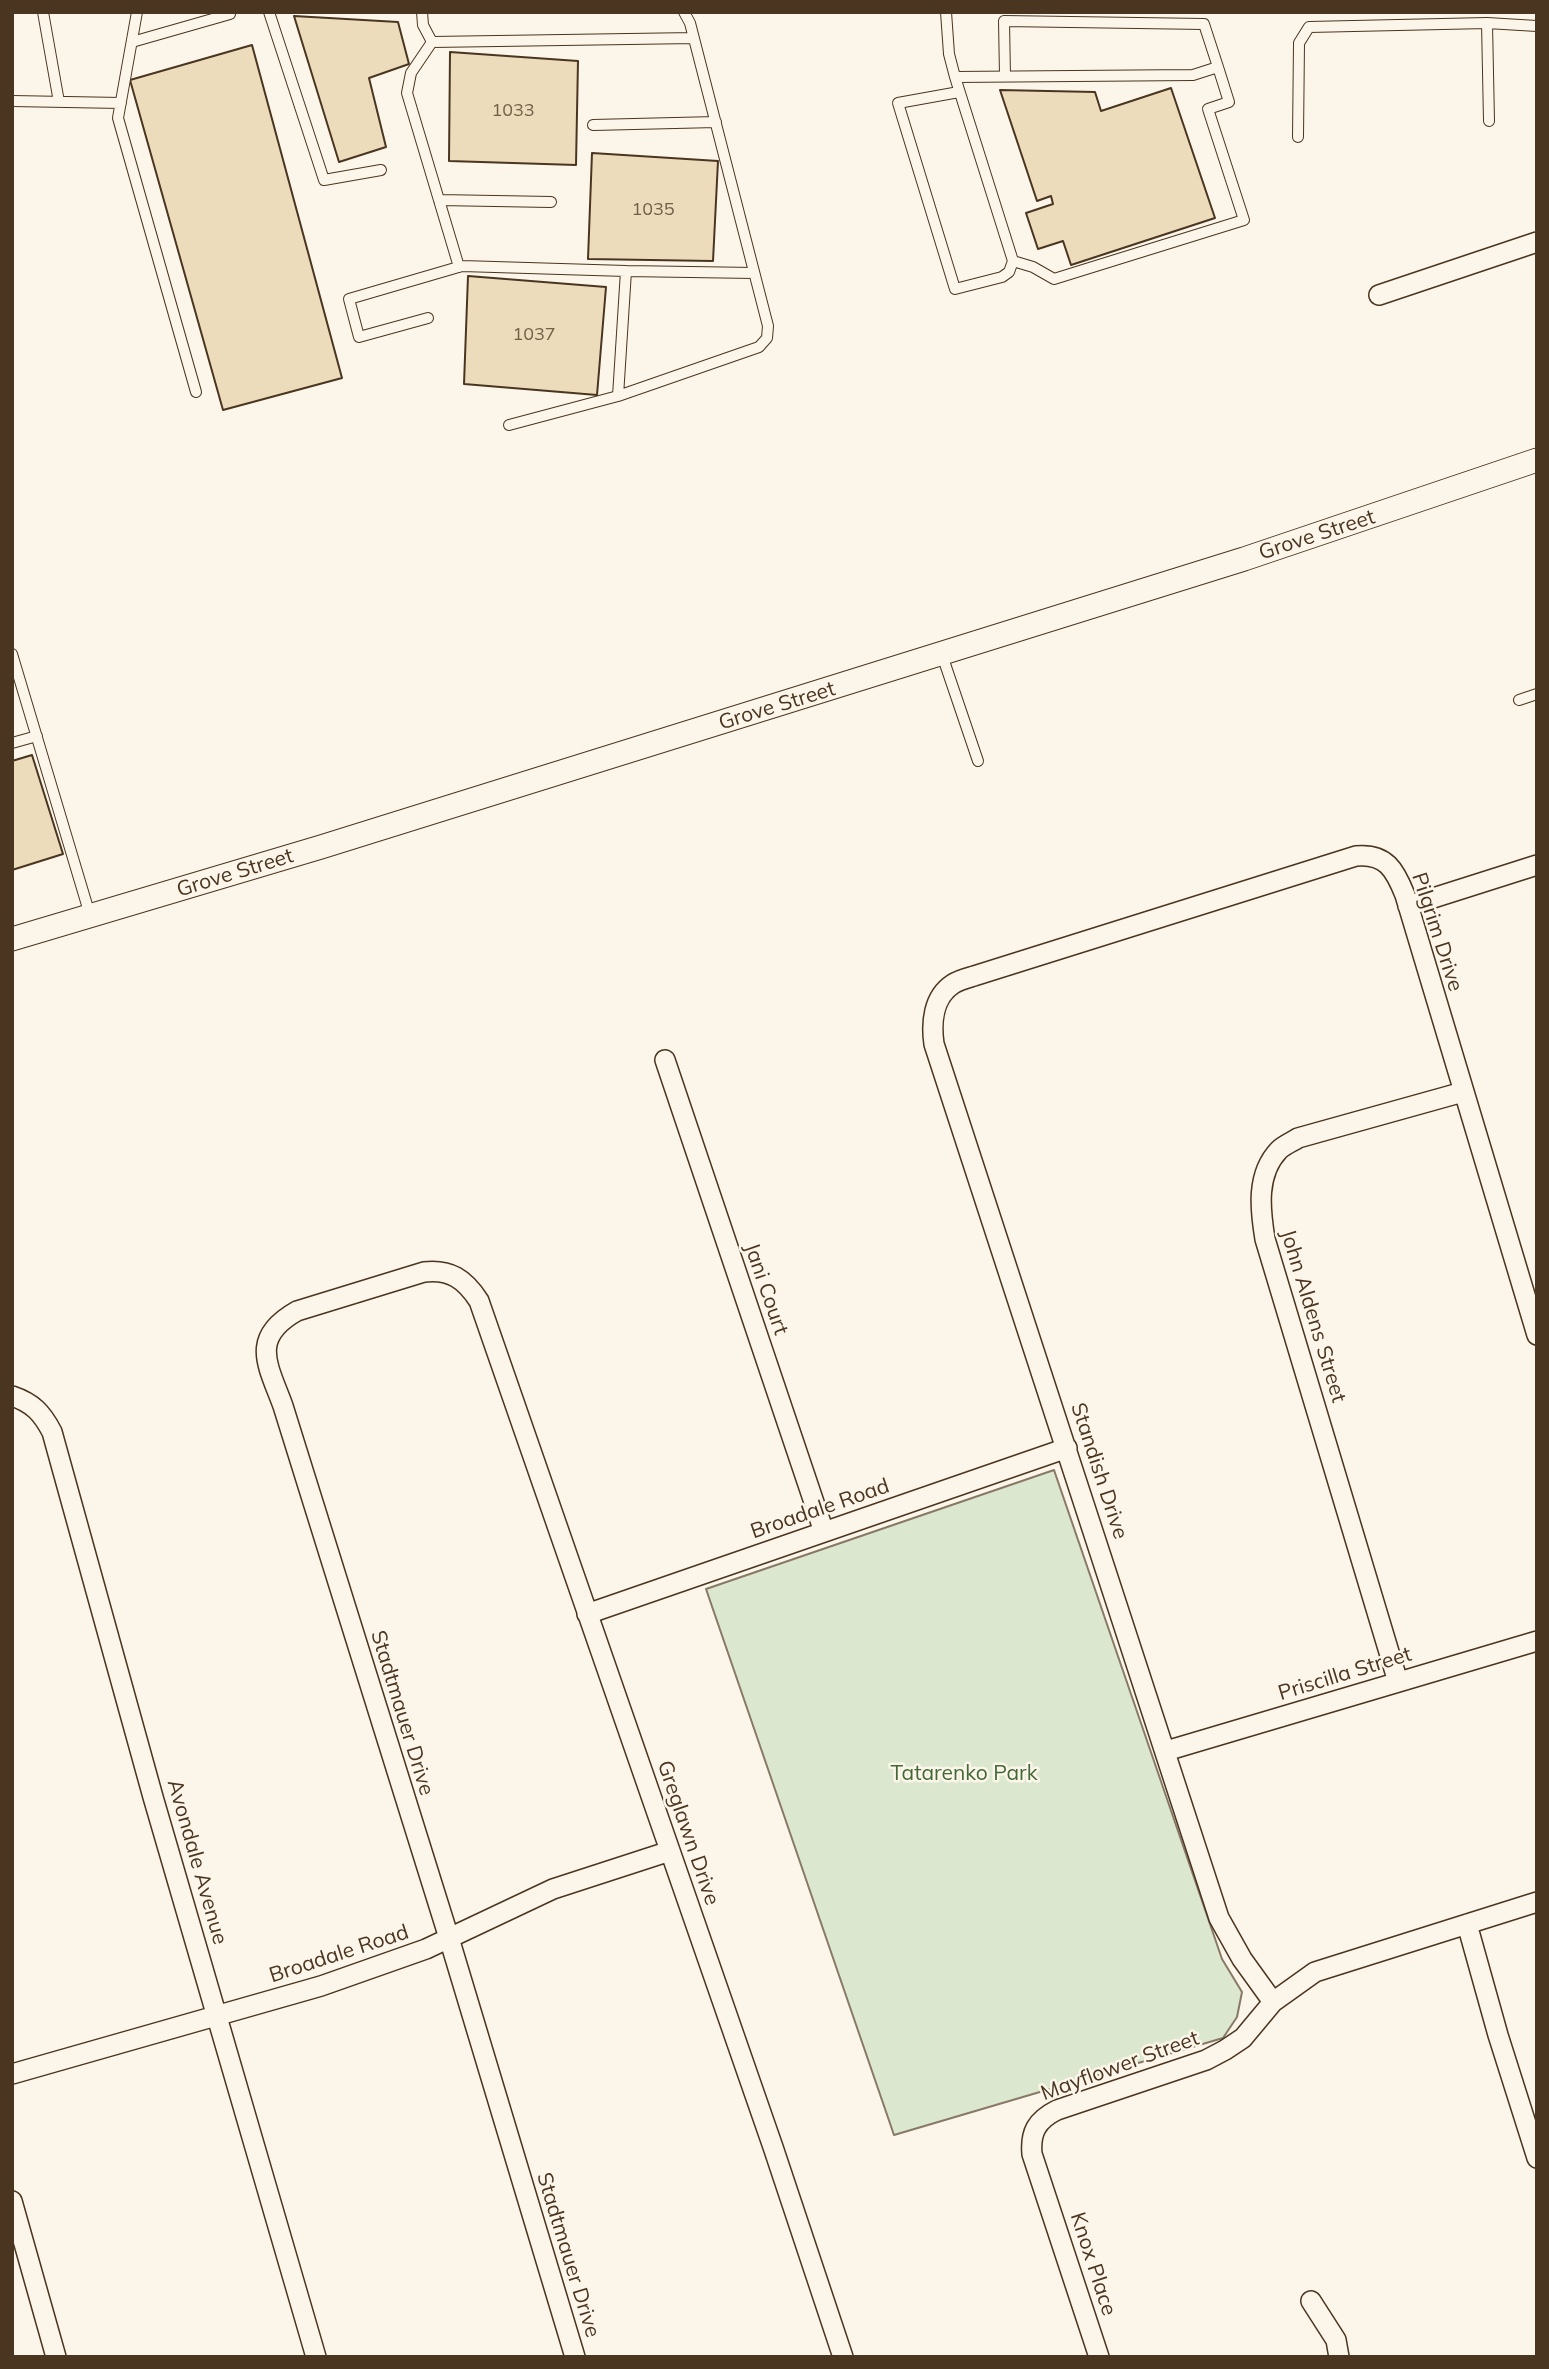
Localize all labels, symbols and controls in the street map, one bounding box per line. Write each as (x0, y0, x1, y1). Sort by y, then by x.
house number: 1033 (491, 100, 535, 122)
house number: 1035 (631, 199, 675, 221)
house number: 1037 (512, 324, 556, 346)
street label: Grove Street (1256, 504, 1378, 566)
street label: Grove Street (716, 676, 838, 736)
street label: Grove Street (174, 843, 296, 903)
street label: Pilgrim Drive (1406, 869, 1468, 995)
street label: John Aldens Street (1275, 1226, 1351, 1406)
street label: Jani Court (739, 1240, 793, 1338)
street label: Standish Drive (1065, 1400, 1133, 1542)
street label: Broadale Road (747, 1473, 893, 1545)
street label: Stadtmauer Drive (365, 1627, 439, 1799)
street label: Priscilla Street (1275, 1642, 1415, 1706)
street label: Greglawn Drive (651, 1757, 725, 1909)
park label: Tatarenko Park (890, 1761, 1038, 1787)
street label: Avondale Avenue (161, 1777, 233, 1947)
street label: Broadale Road (266, 1920, 412, 1988)
street label: Mayflower Street (1037, 2026, 1203, 2106)
street label: Stadtmauer Drive (531, 2169, 605, 2341)
street label: Knox Place (1064, 2209, 1122, 2319)

